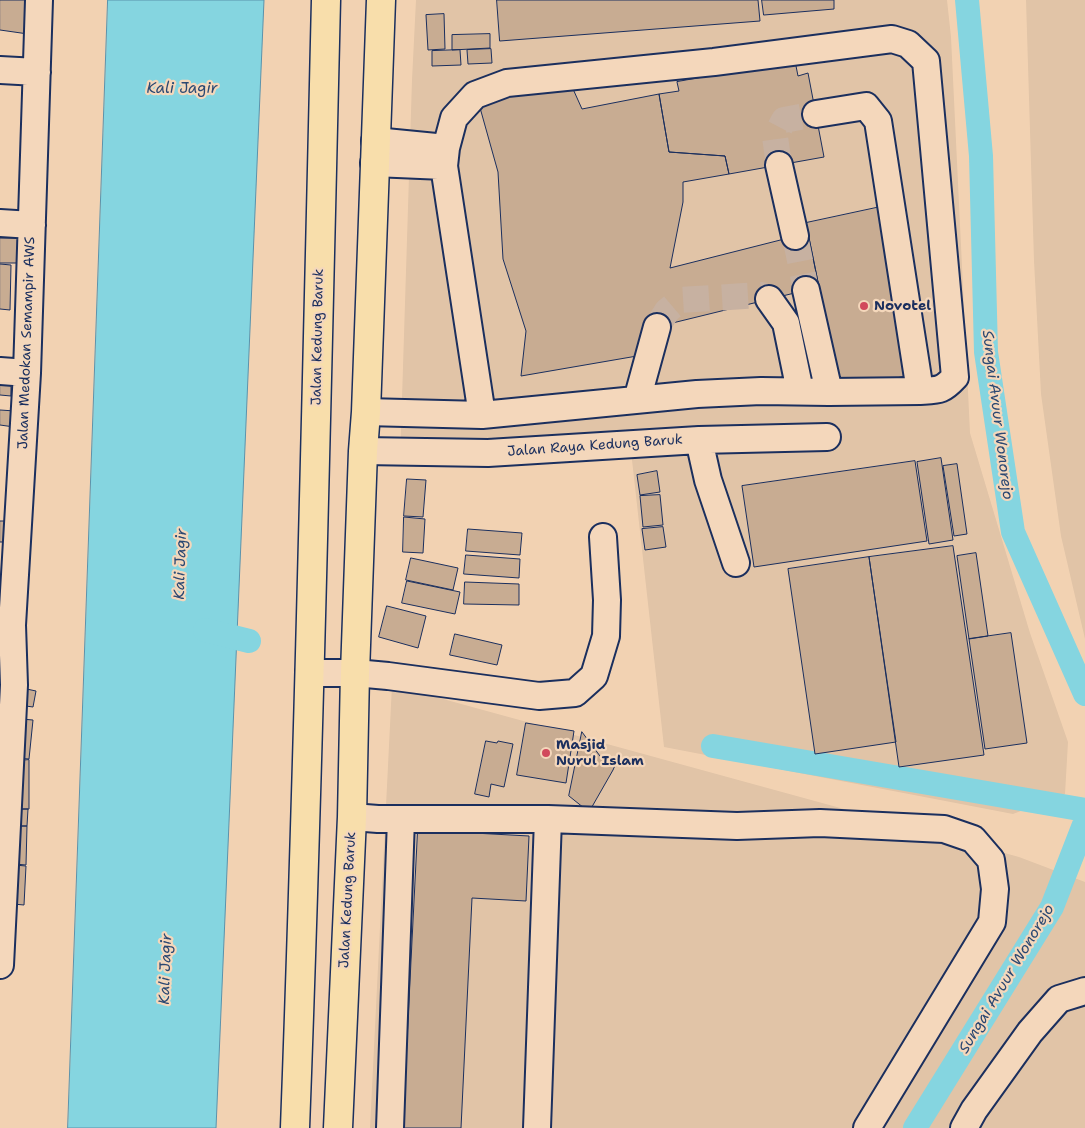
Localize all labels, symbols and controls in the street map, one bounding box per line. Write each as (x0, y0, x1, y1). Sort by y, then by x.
water label: Kali Jagir (146, 80, 218, 98)
street label: Jalan Medokan Semampir AWS (15, 236, 39, 450)
street label: Jalan Kedung Baruk (308, 268, 328, 406)
place label: Novotel (874, 298, 931, 314)
marker: Novotel (858, 300, 870, 312)
water label: Sungai Avuur Wonorejo (978, 329, 1016, 501)
street label: Jalan Raya Kedung Baruk (507, 431, 683, 461)
water label: Kali Jagir (171, 528, 191, 600)
place label: Masjid Nurul Islam (556, 737, 644, 770)
marker: Masjid Nurul Islam (540, 747, 552, 759)
street label: Jalan Kedung Baruk (336, 831, 360, 969)
water label: Sungai Avuur Wonorejo (955, 901, 1059, 1057)
water label: Kali Jagir (156, 933, 176, 1005)

